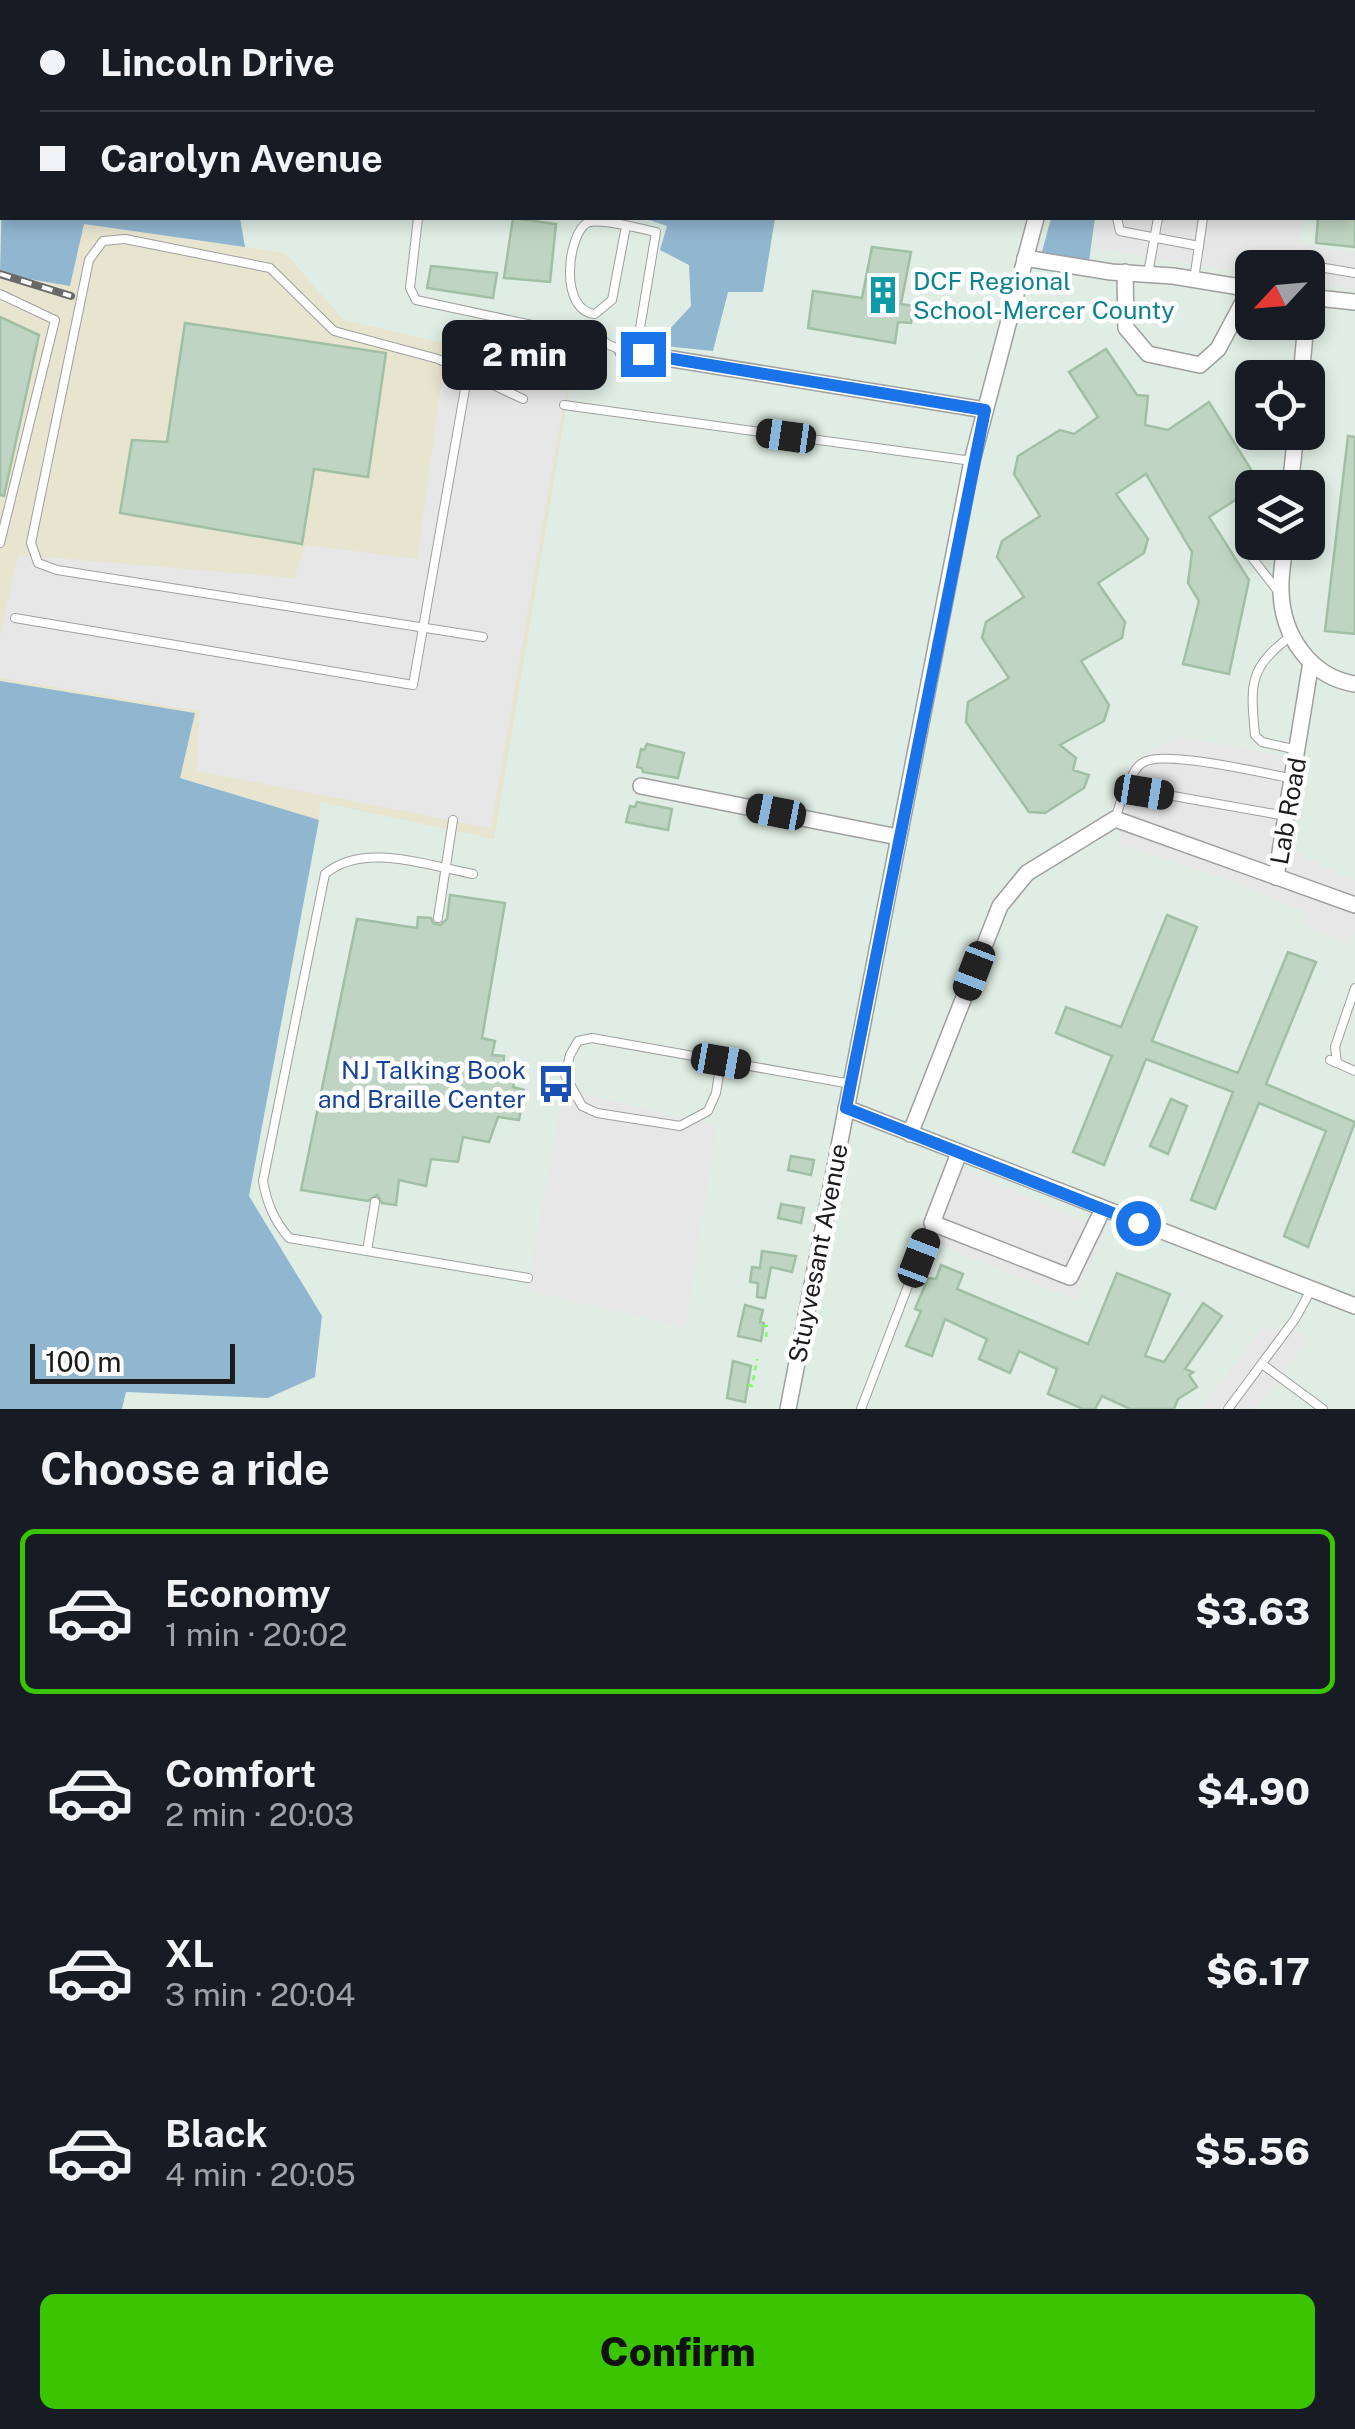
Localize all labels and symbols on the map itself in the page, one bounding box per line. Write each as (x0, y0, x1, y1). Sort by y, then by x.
north arrow (1235, 250, 1325, 340)
place label: DCF Regional School-Mercer County (913, 266, 1175, 325)
building icon: DCF Regional School-Mercer County (862, 274, 904, 316)
callout: 2 min (443, 319, 608, 389)
route end (621, 332, 666, 377)
car (754, 417, 818, 455)
street label: Lab Road (1264, 755, 1312, 867)
car (1112, 772, 1176, 812)
car (744, 792, 808, 832)
car (949, 938, 999, 1004)
car (689, 1041, 753, 1081)
place label: NJ Talking Book and Braille Center (318, 1055, 526, 1114)
bus stop icon: NJ Talking Book and Braille Center (535, 1063, 577, 1105)
street label: Stuyvesant Avenue (782, 1141, 854, 1365)
route start (1116, 1201, 1161, 1246)
car (894, 1225, 944, 1291)
scale bar (30, 1339, 235, 1384)

